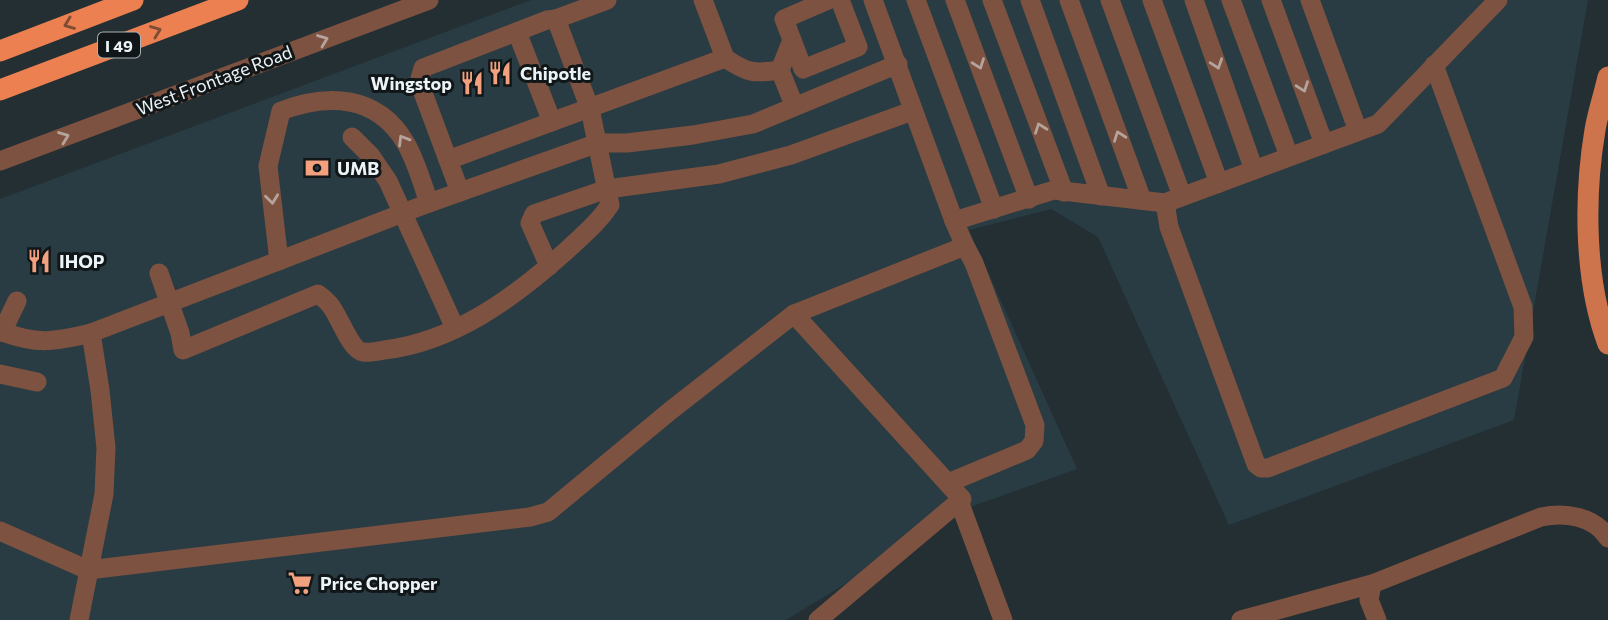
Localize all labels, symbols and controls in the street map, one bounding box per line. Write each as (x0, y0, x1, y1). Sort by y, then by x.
one-way arrow (64, 16, 76, 30)
one-way arrow (149, 25, 161, 39)
road number: I 49 (98, 32, 140, 58)
one-way arrow (316, 34, 328, 48)
street label: West Frontage Road (133, 40, 295, 120)
one-way arrow (970, 57, 984, 69)
one-way arrow (1209, 58, 1223, 70)
restaurant icon: Chipotle (486, 59, 514, 87)
place label: Chipotle (520, 62, 591, 84)
restaurant icon: Wingstop (458, 69, 486, 97)
place label: Wingstop (371, 72, 452, 94)
one-way arrow (1295, 81, 1309, 93)
one-way arrow (1034, 122, 1048, 134)
one-way arrow (1113, 130, 1127, 142)
one-way arrow (57, 131, 69, 145)
one-way arrow (398, 135, 411, 148)
bank icon: UMB (303, 154, 331, 182)
place label: UMB (337, 157, 379, 179)
one-way arrow (264, 193, 279, 204)
restaurant icon: IHOP (25, 247, 53, 275)
place label: IHOP (59, 250, 105, 272)
supermarket icon: Price Chopper (286, 569, 314, 597)
place label: Price Chopper (320, 572, 438, 594)

